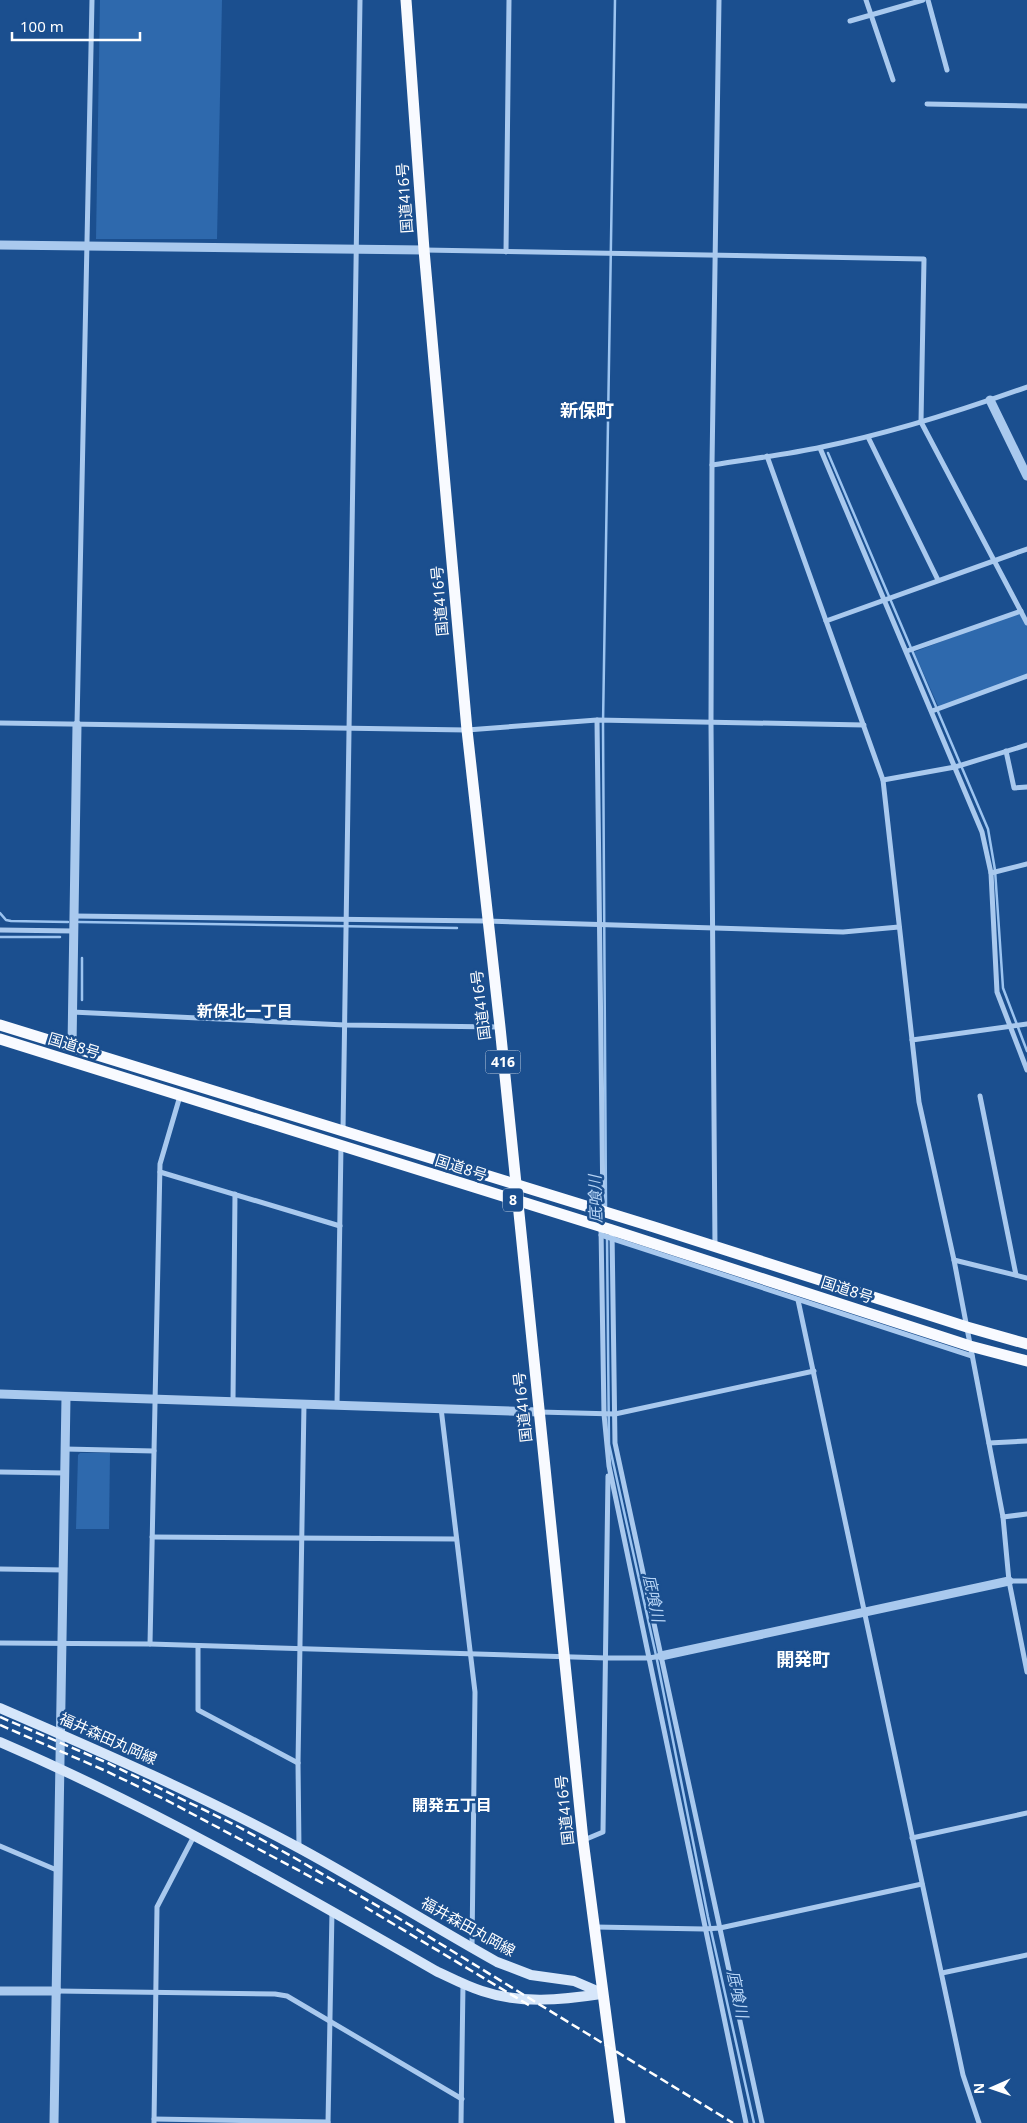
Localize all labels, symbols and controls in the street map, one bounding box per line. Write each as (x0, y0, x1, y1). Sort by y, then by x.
scale bar (12, 10, 140, 42)
text: 100 m (20, 16, 64, 36)
street label: 国道416号 (392, 162, 416, 234)
district label: 新保町 (560, 398, 614, 422)
street label: 国道416号 (426, 565, 452, 637)
street label: 国道416号 (466, 969, 494, 1041)
district label: 新保北一丁目 (197, 1000, 293, 1022)
street label: 国道8号 (46, 1028, 103, 1062)
road number: 416 (486, 1050, 520, 1074)
street label: 国道8号 (433, 1149, 490, 1185)
water label: 底喰川 (584, 1173, 606, 1223)
road number: 8 (503, 1188, 523, 1212)
street label: 国道8号 (819, 1271, 876, 1307)
street label: 国道416号 (508, 1371, 536, 1443)
water label: 底喰川 (638, 1572, 670, 1626)
district label: 開発町 (776, 1647, 830, 1671)
street label: 福井森田丸岡線 (56, 1708, 160, 1769)
street label: 国道416号 (550, 1774, 578, 1846)
district label: 開発五丁目 (412, 1794, 492, 1816)
street label: 福井森田丸岡線 (418, 1892, 519, 1960)
water label: 底喰川 (722, 1968, 754, 2022)
north arrow (967, 2063, 1017, 2113)
text: N (969, 2082, 988, 2094)

